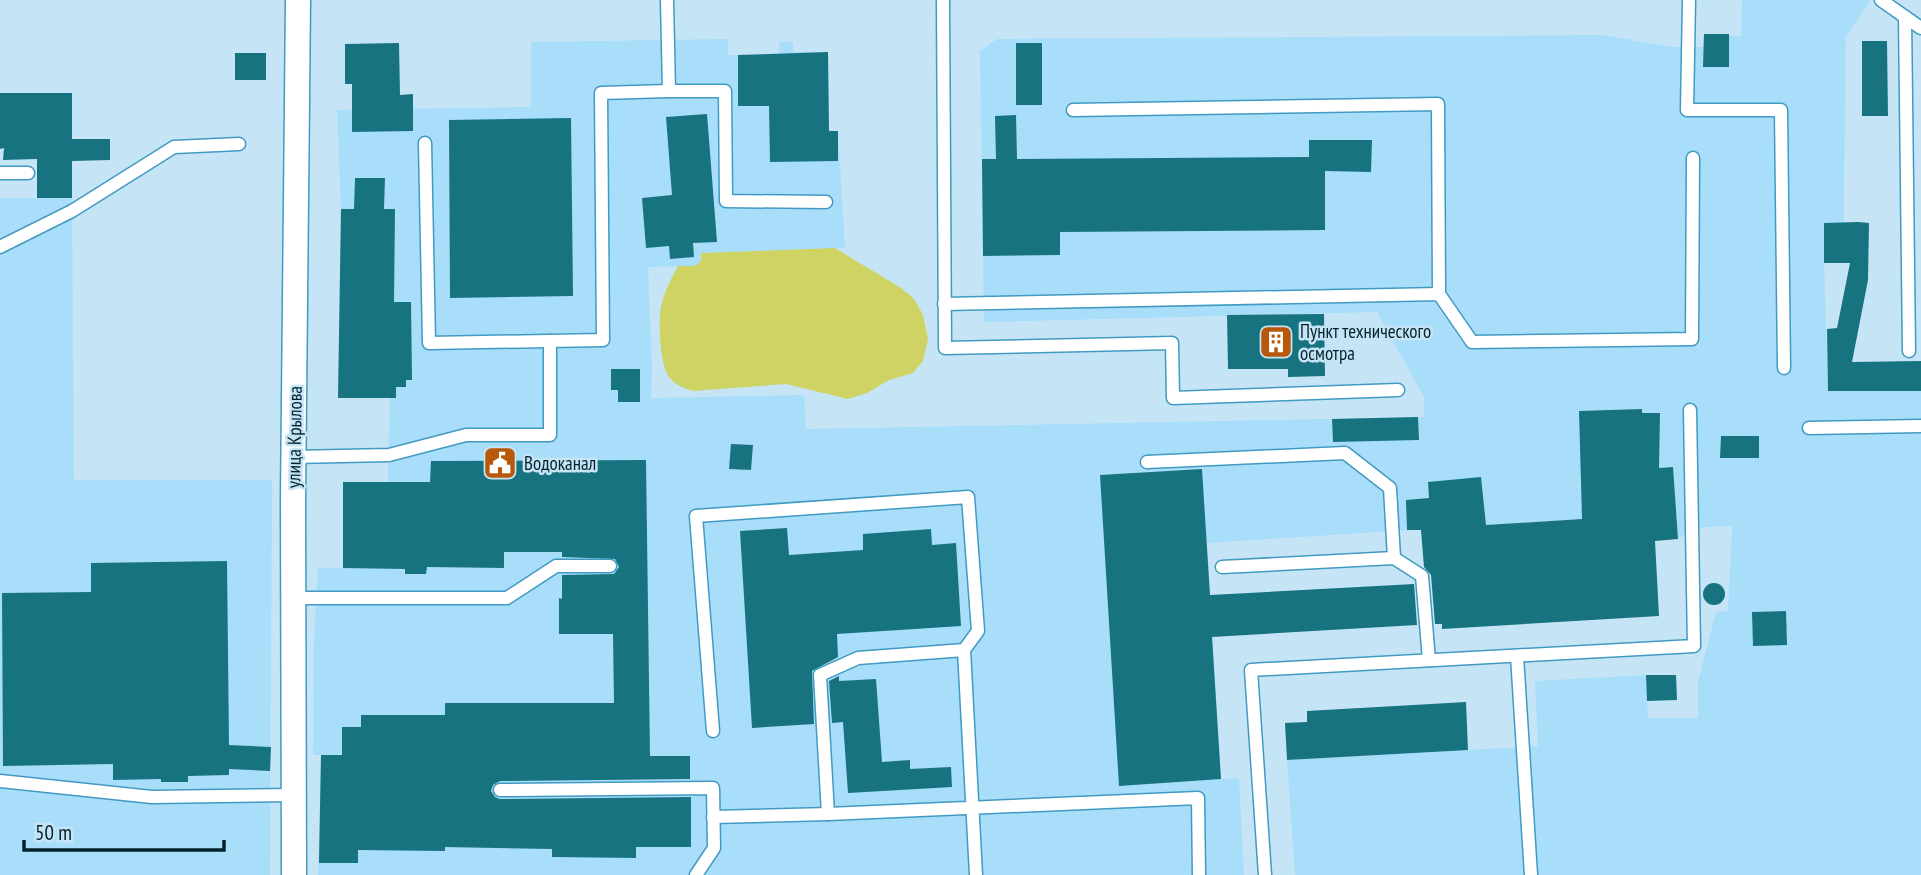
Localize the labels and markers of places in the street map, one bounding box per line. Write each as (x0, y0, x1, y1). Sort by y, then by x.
place label: Пункт технического осмотра (1300, 319, 1431, 365)
building icon: Пункт технического осмотра (1257, 323, 1295, 361)
public building icon: Водоканал (481, 444, 519, 482)
place label: Водоканал (524, 451, 596, 475)

